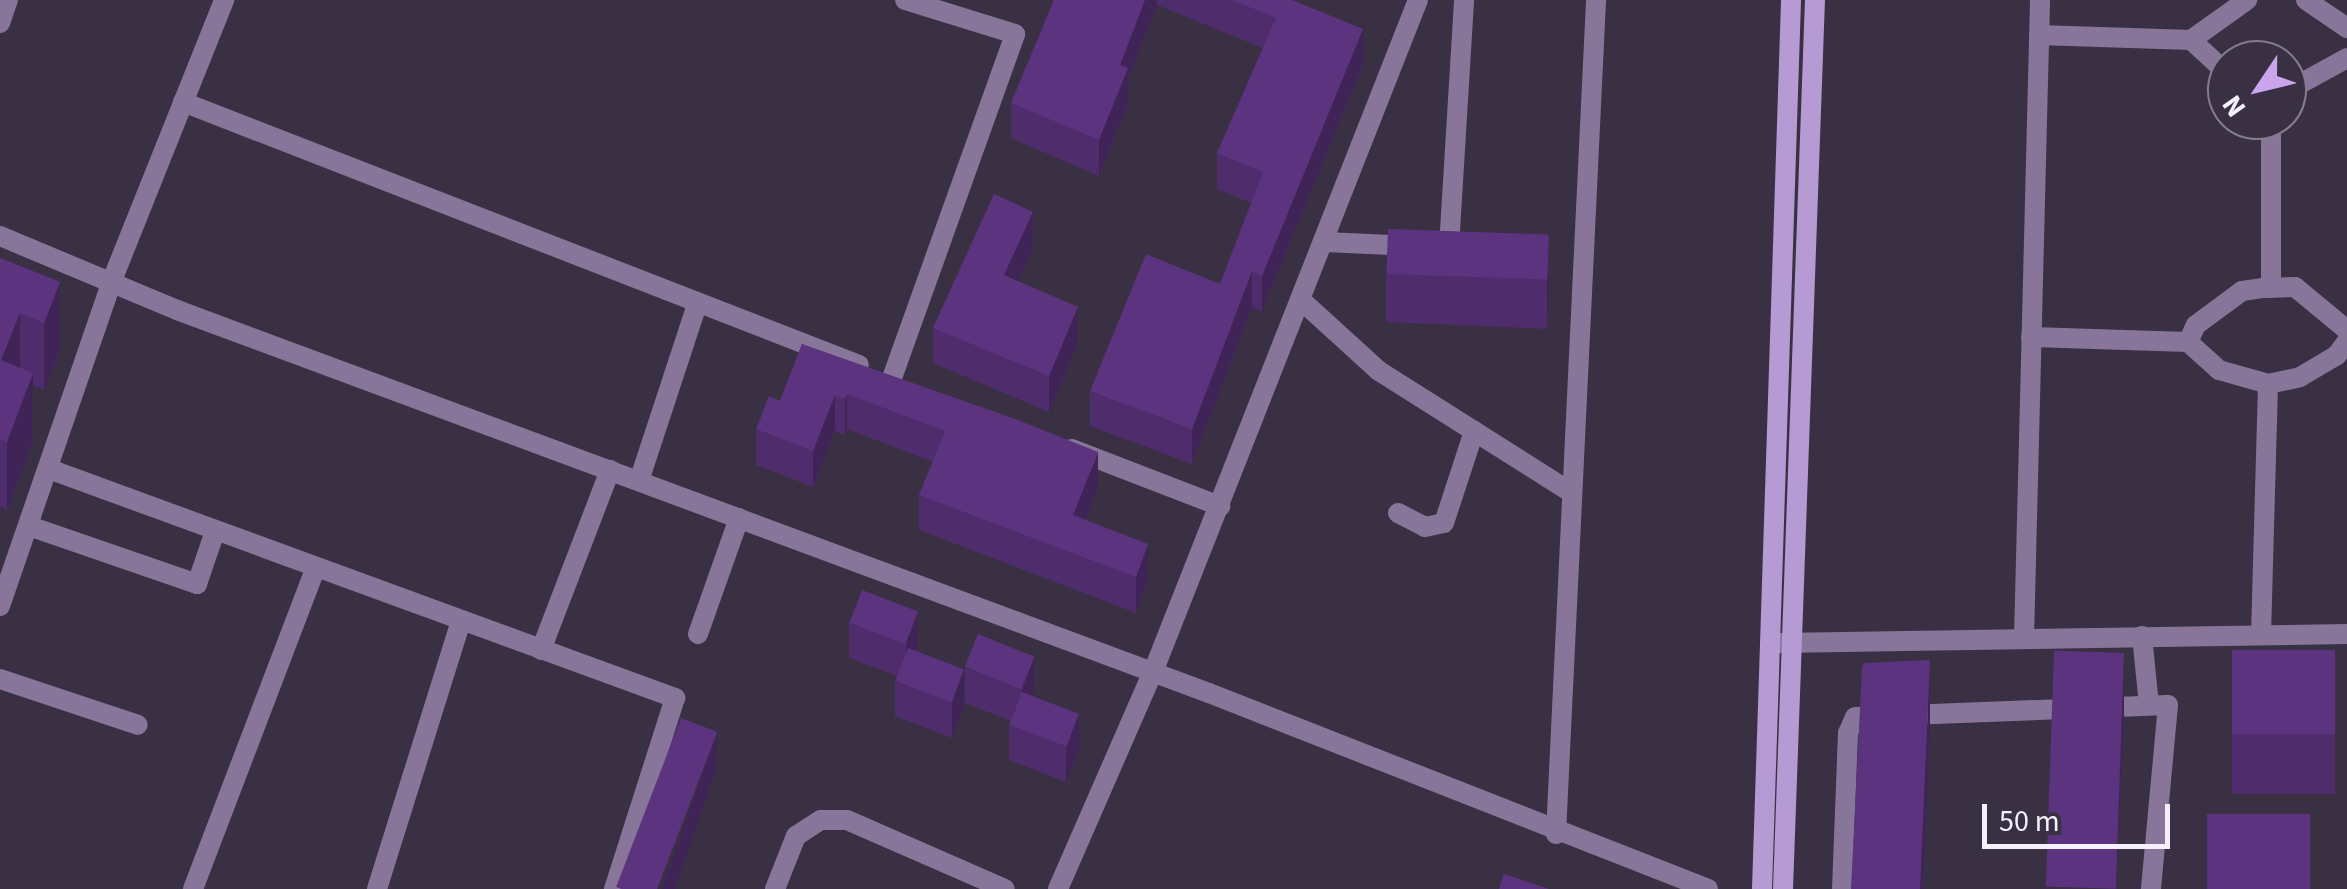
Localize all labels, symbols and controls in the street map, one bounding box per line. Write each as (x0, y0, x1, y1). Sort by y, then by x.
north arrow (2207, 40, 2307, 140)
text: N (2212, 87, 2256, 125)
scale bar (1987, 784, 2174, 846)
text: 50 m (1999, 800, 2060, 843)

